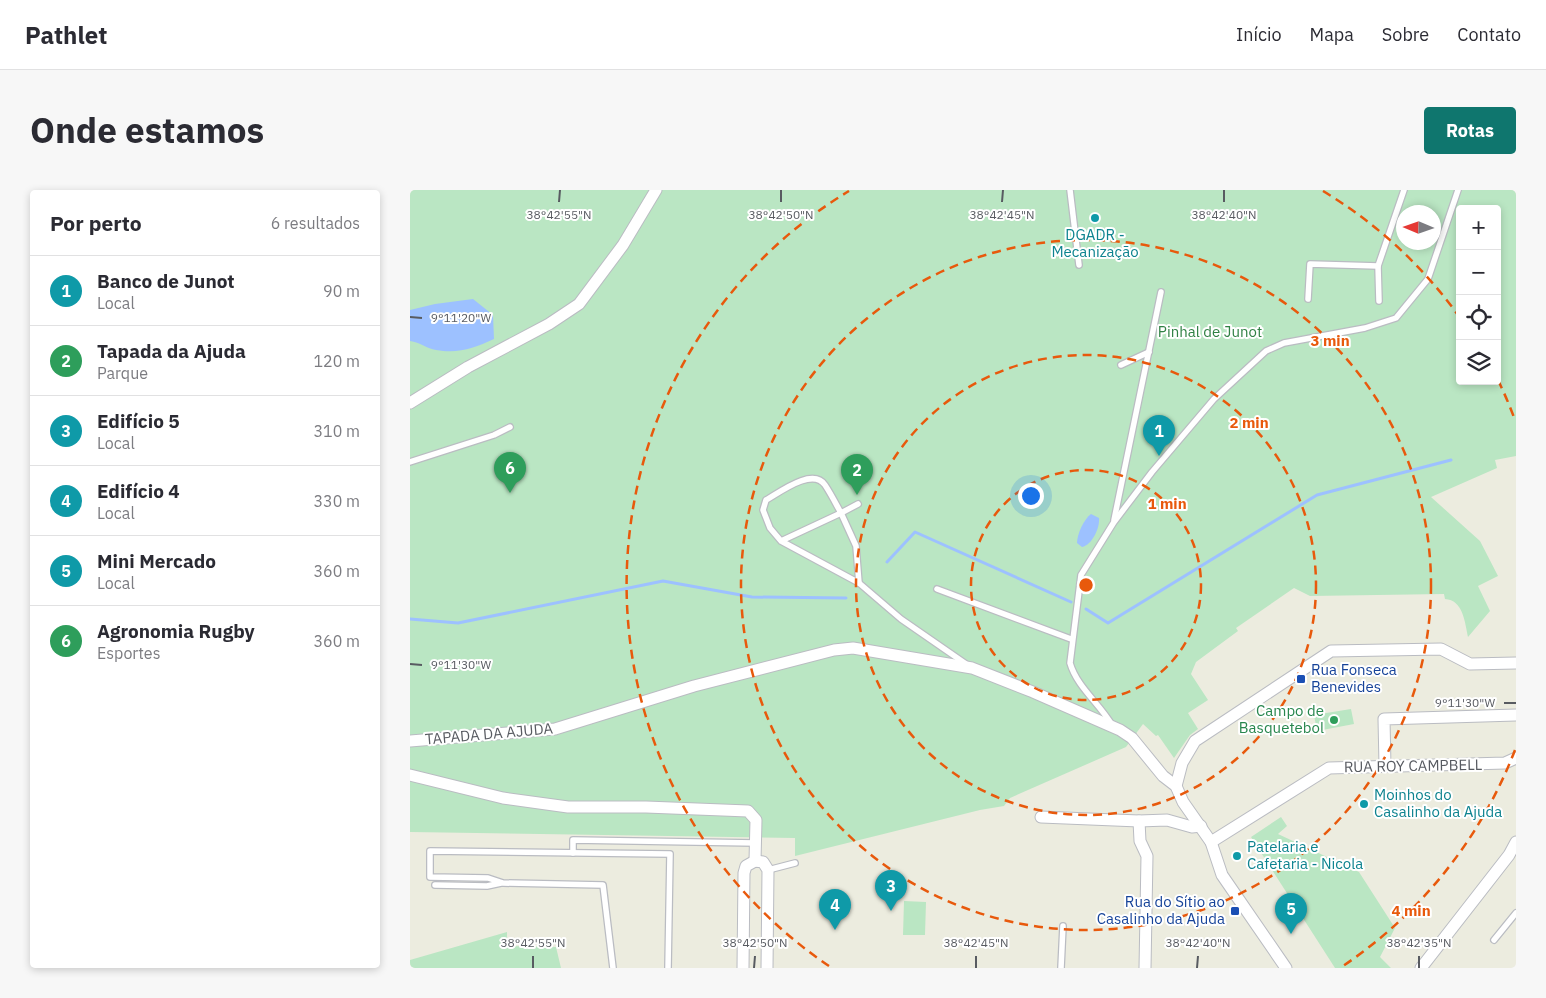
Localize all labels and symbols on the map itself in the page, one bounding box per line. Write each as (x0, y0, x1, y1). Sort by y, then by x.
north arrow (1396, 205, 1441, 250)
text: 38°42'55"N (526, 207, 592, 222)
text: 38°42'50"N (748, 207, 814, 222)
text: 38°42'45"N (969, 207, 1035, 222)
text: 38°42'40"N (1191, 207, 1257, 222)
marker: DGADR - Mecanização (1089, 212, 1101, 224)
place label: DGADR - Mecanização (1051, 225, 1139, 261)
text: 9°11'20"W (431, 310, 492, 325)
park label: Pinhal de Junot (1158, 322, 1262, 341)
text: 3 min (1310, 331, 1350, 350)
text: 2 min (1229, 413, 1269, 432)
pin: 1 (1143, 415, 1175, 456)
pin: 6 (494, 452, 526, 493)
pin: 2 (841, 454, 873, 495)
your location (1018, 483, 1044, 509)
text: 1 min (1147, 494, 1187, 513)
centre of rings (1077, 576, 1095, 594)
text: 9°11'30"W (431, 657, 492, 672)
place label: Rua Fonseca Benevides (1311, 660, 1397, 696)
marker: Rua Fonseca Benevides (1295, 673, 1307, 685)
text: 9°11'30"W (1435, 695, 1496, 710)
place label: Campo de Basquetebol (1239, 701, 1324, 737)
marker: Campo de Basquetebol (1328, 714, 1340, 726)
street label: TAPADA DA AJUDA (424, 718, 554, 749)
street label: RUA ROY CAMPBELL (1344, 755, 1483, 776)
place label: Moinhos do Casalinho da Ajuda (1374, 785, 1502, 821)
marker: Moinhos do Casalinho da Ajuda (1358, 798, 1370, 810)
place label: Patelaria e Cafetaria - Nicola (1247, 837, 1363, 873)
marker: Patelaria e Cafetaria - Nicola (1231, 850, 1243, 862)
pin: 3 (875, 870, 907, 911)
pin: 4 (819, 889, 851, 930)
place label: Rua do Sítio ao Casalinho da Ajuda (1097, 892, 1225, 928)
pin: 5 (1275, 893, 1307, 934)
text: 4 min (1391, 901, 1431, 920)
marker: Rua do Sítio ao Casalinho da Ajuda (1229, 905, 1241, 917)
text: 38°42'55"N (500, 935, 566, 950)
text: 38°42'50"N (722, 935, 788, 950)
text: 38°42'45"N (943, 935, 1009, 950)
text: 38°42'40"N (1165, 935, 1231, 950)
text: 38°42'35"N (1386, 935, 1452, 950)

